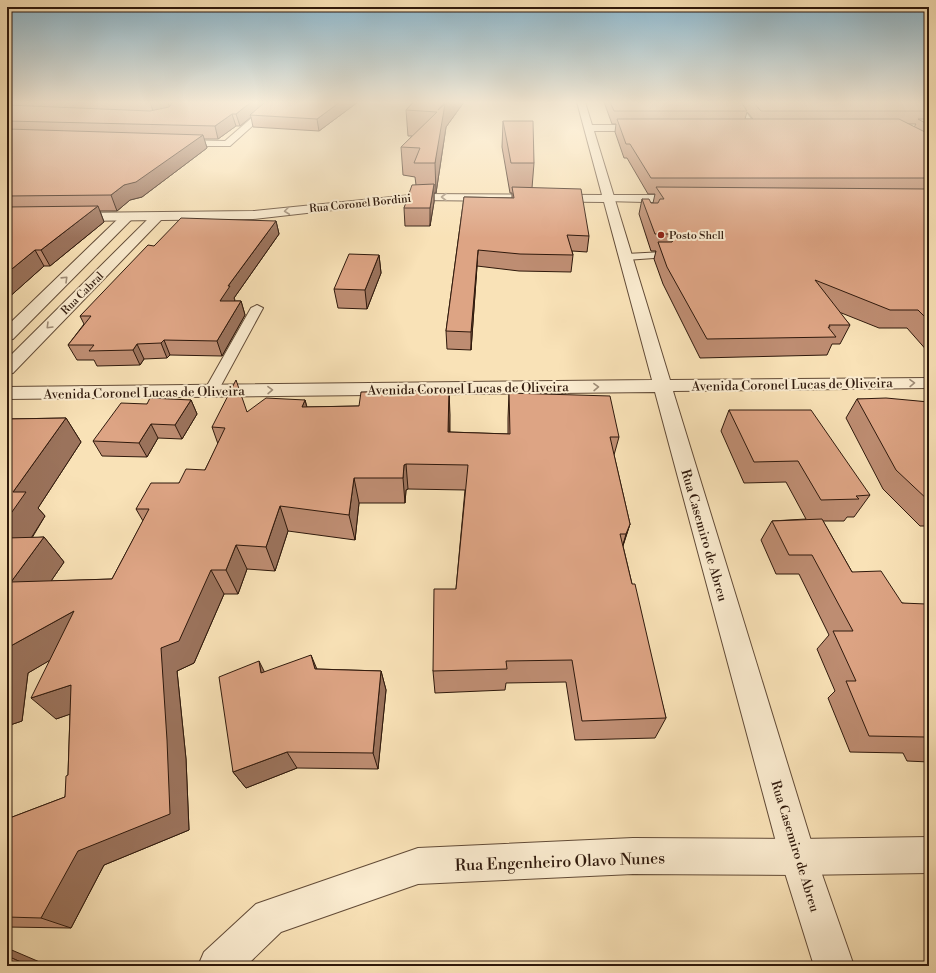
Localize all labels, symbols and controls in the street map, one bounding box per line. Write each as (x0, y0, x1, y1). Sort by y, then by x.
street label: Rua Coronel Bordini (308, 192, 412, 216)
one-way arrow (441, 193, 447, 202)
one-way arrow (283, 206, 290, 215)
place label: Posto Shell (669, 229, 725, 243)
marker: Posto Shell (656, 230, 666, 240)
street label: Rua Cabral (58, 269, 107, 318)
one-way arrow (60, 276, 68, 284)
one-way arrow (46, 321, 54, 329)
street label: Avenida Coronel Lucas de Oliveira (690, 375, 893, 395)
street label: Avenida Coronel Lucas de Oliveira (366, 379, 569, 399)
one-way arrow (909, 379, 915, 387)
street label: Avenida Coronel Lucas de Oliveira (42, 383, 245, 403)
one-way arrow (593, 383, 599, 391)
one-way arrow (267, 386, 273, 395)
street label: Rua Casemiro de Abreu (678, 467, 731, 604)
street label: Rua Casemiro de Abreu (767, 779, 823, 915)
street label: Rua Engenheiro Olavo Nunes (455, 848, 665, 876)

